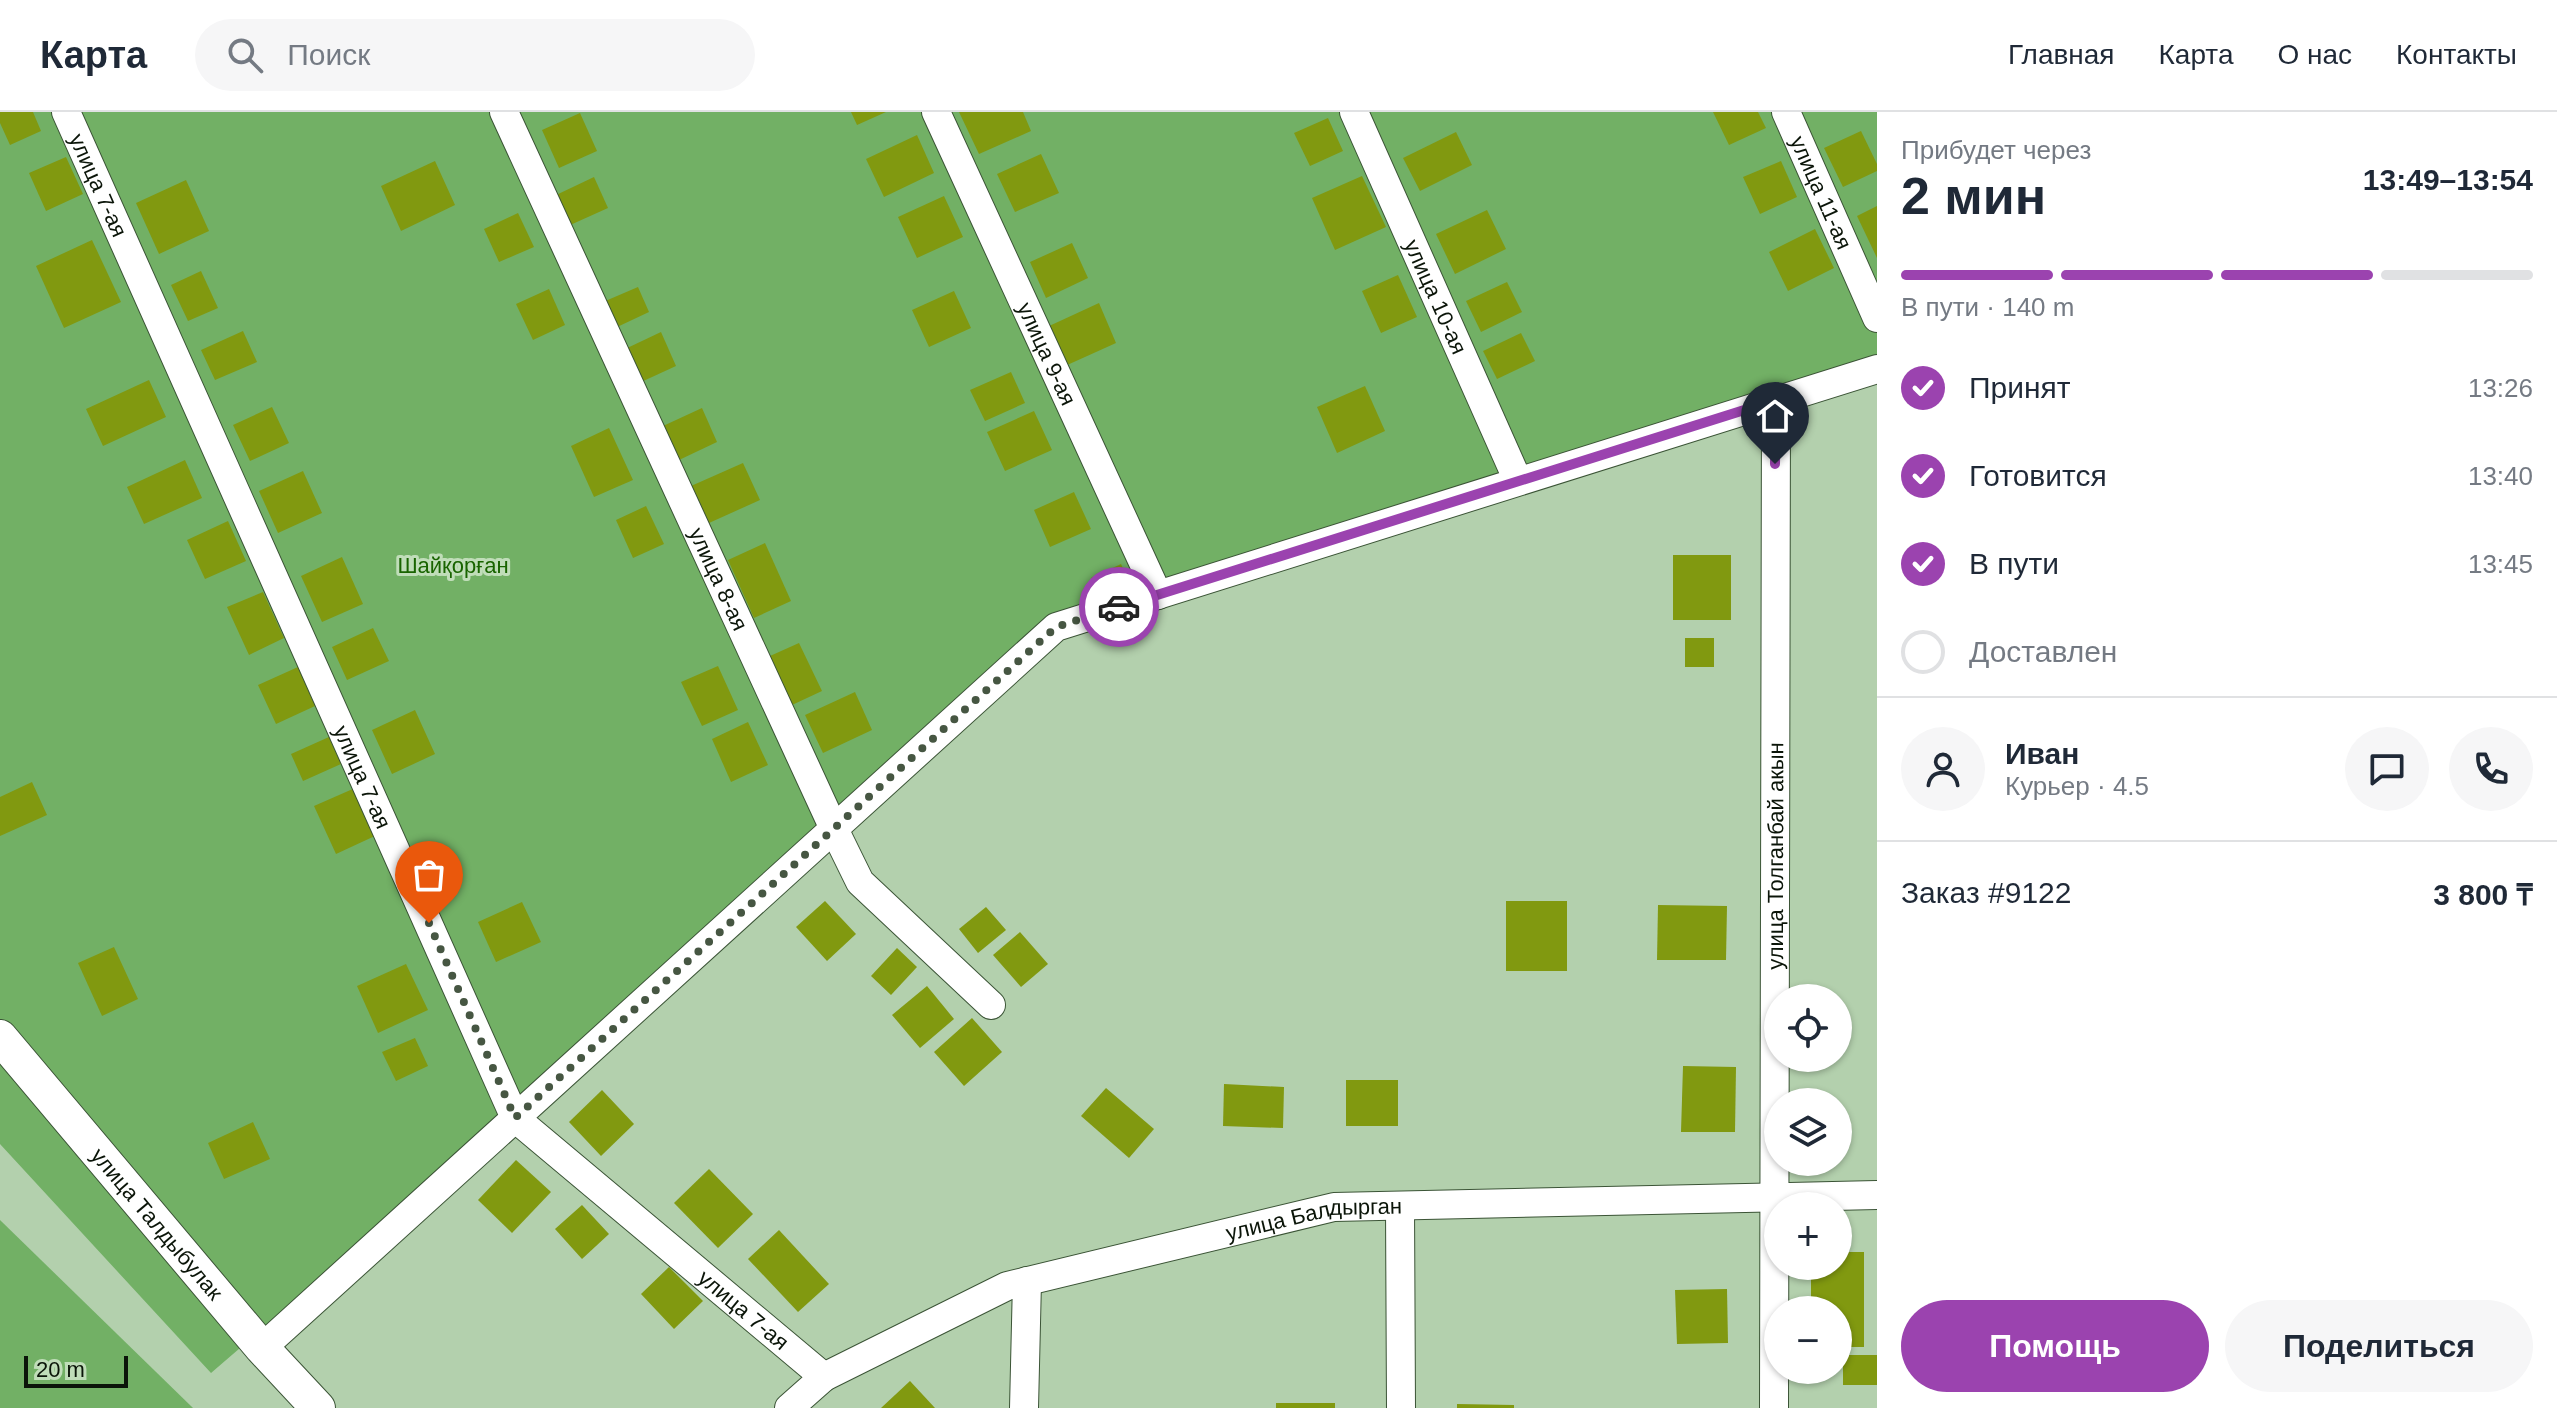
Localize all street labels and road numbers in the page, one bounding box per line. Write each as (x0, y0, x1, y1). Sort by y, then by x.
street label: улица 7-ая (64, 130, 132, 241)
street label: улица 11-ая (1785, 132, 1857, 253)
street label: улица 10-ая (1399, 236, 1472, 358)
street label: улица 9-ая (1012, 299, 1081, 409)
street label: улица 8-ая (684, 524, 753, 635)
street label: улица 7-ая (328, 721, 396, 832)
street label: улица Толганбай акын (1763, 742, 1788, 970)
street label: улица Талдыбулак (86, 1143, 228, 1305)
street label: улица Балдырган (1223, 1194, 1402, 1246)
street label: улица 7-ая (693, 1265, 794, 1355)

